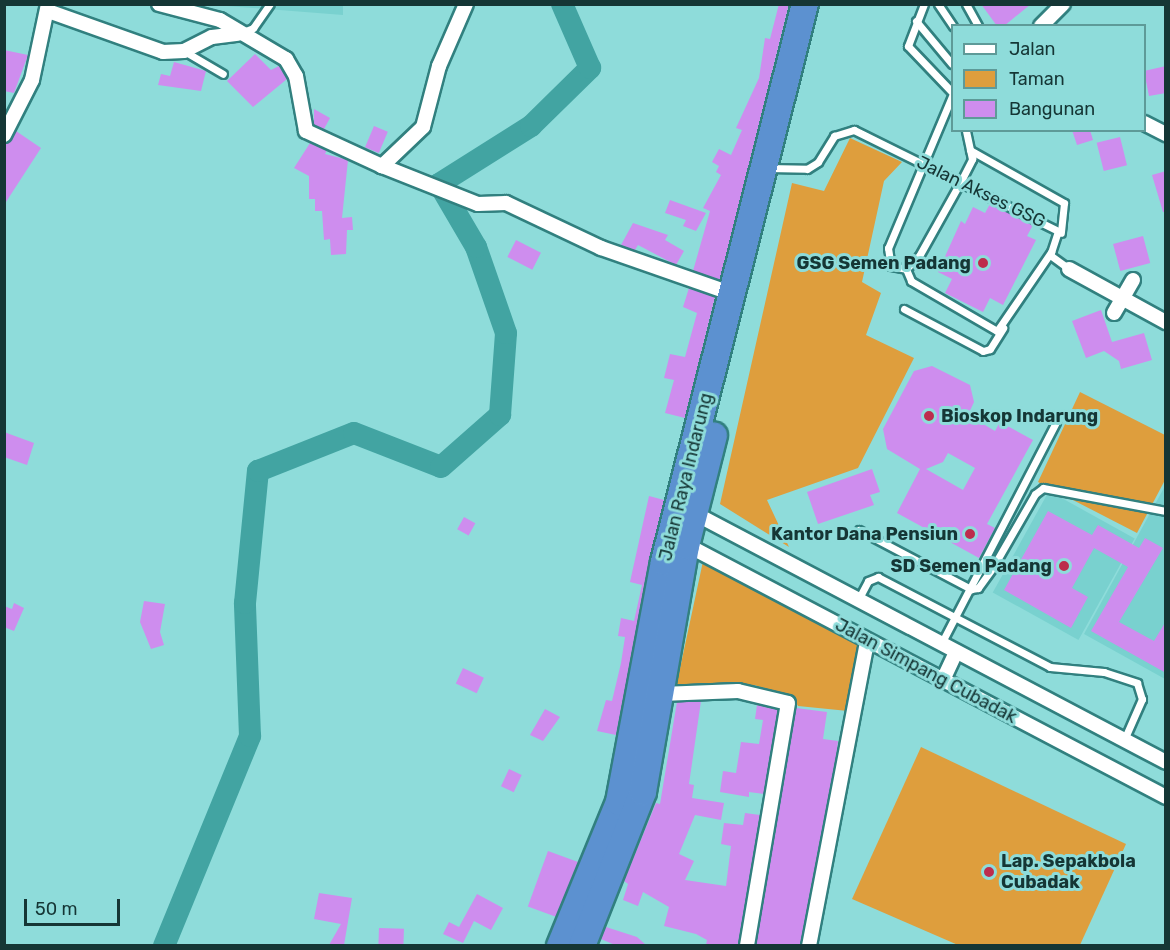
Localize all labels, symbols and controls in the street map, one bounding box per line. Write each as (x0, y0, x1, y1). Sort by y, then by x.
legend (951, 24, 1146, 132)
text: Jalan (1009, 38, 1056, 60)
text: Taman (1009, 68, 1065, 90)
text: Bangunan (1009, 98, 1095, 120)
street label: Jalan Akses GSG (913, 151, 1049, 233)
place label: GSG Semen Padang (797, 252, 971, 274)
marker: GSG Semen Padang (976, 256, 990, 270)
street label: Jalan Raya Indarung (655, 391, 717, 563)
place label: Bioskop Indarung (941, 405, 1098, 427)
marker: Bioskop Indarung (922, 409, 936, 423)
place label: Kantor Dana Pensiun (771, 523, 958, 545)
marker: Kantor Dana Pensiun (963, 527, 977, 541)
place label: SD Semen Padang (891, 555, 1052, 577)
marker: SD Semen Padang (1057, 559, 1071, 573)
street label: Jalan Simpang Cubadak (831, 614, 1021, 728)
place label: Lap. Sepakbola Cubadak (1001, 851, 1136, 894)
marker: Lap. Sepakbola Cubadak (982, 865, 996, 879)
scale bar (27, 887, 123, 925)
text: 50 m (35, 898, 78, 920)

